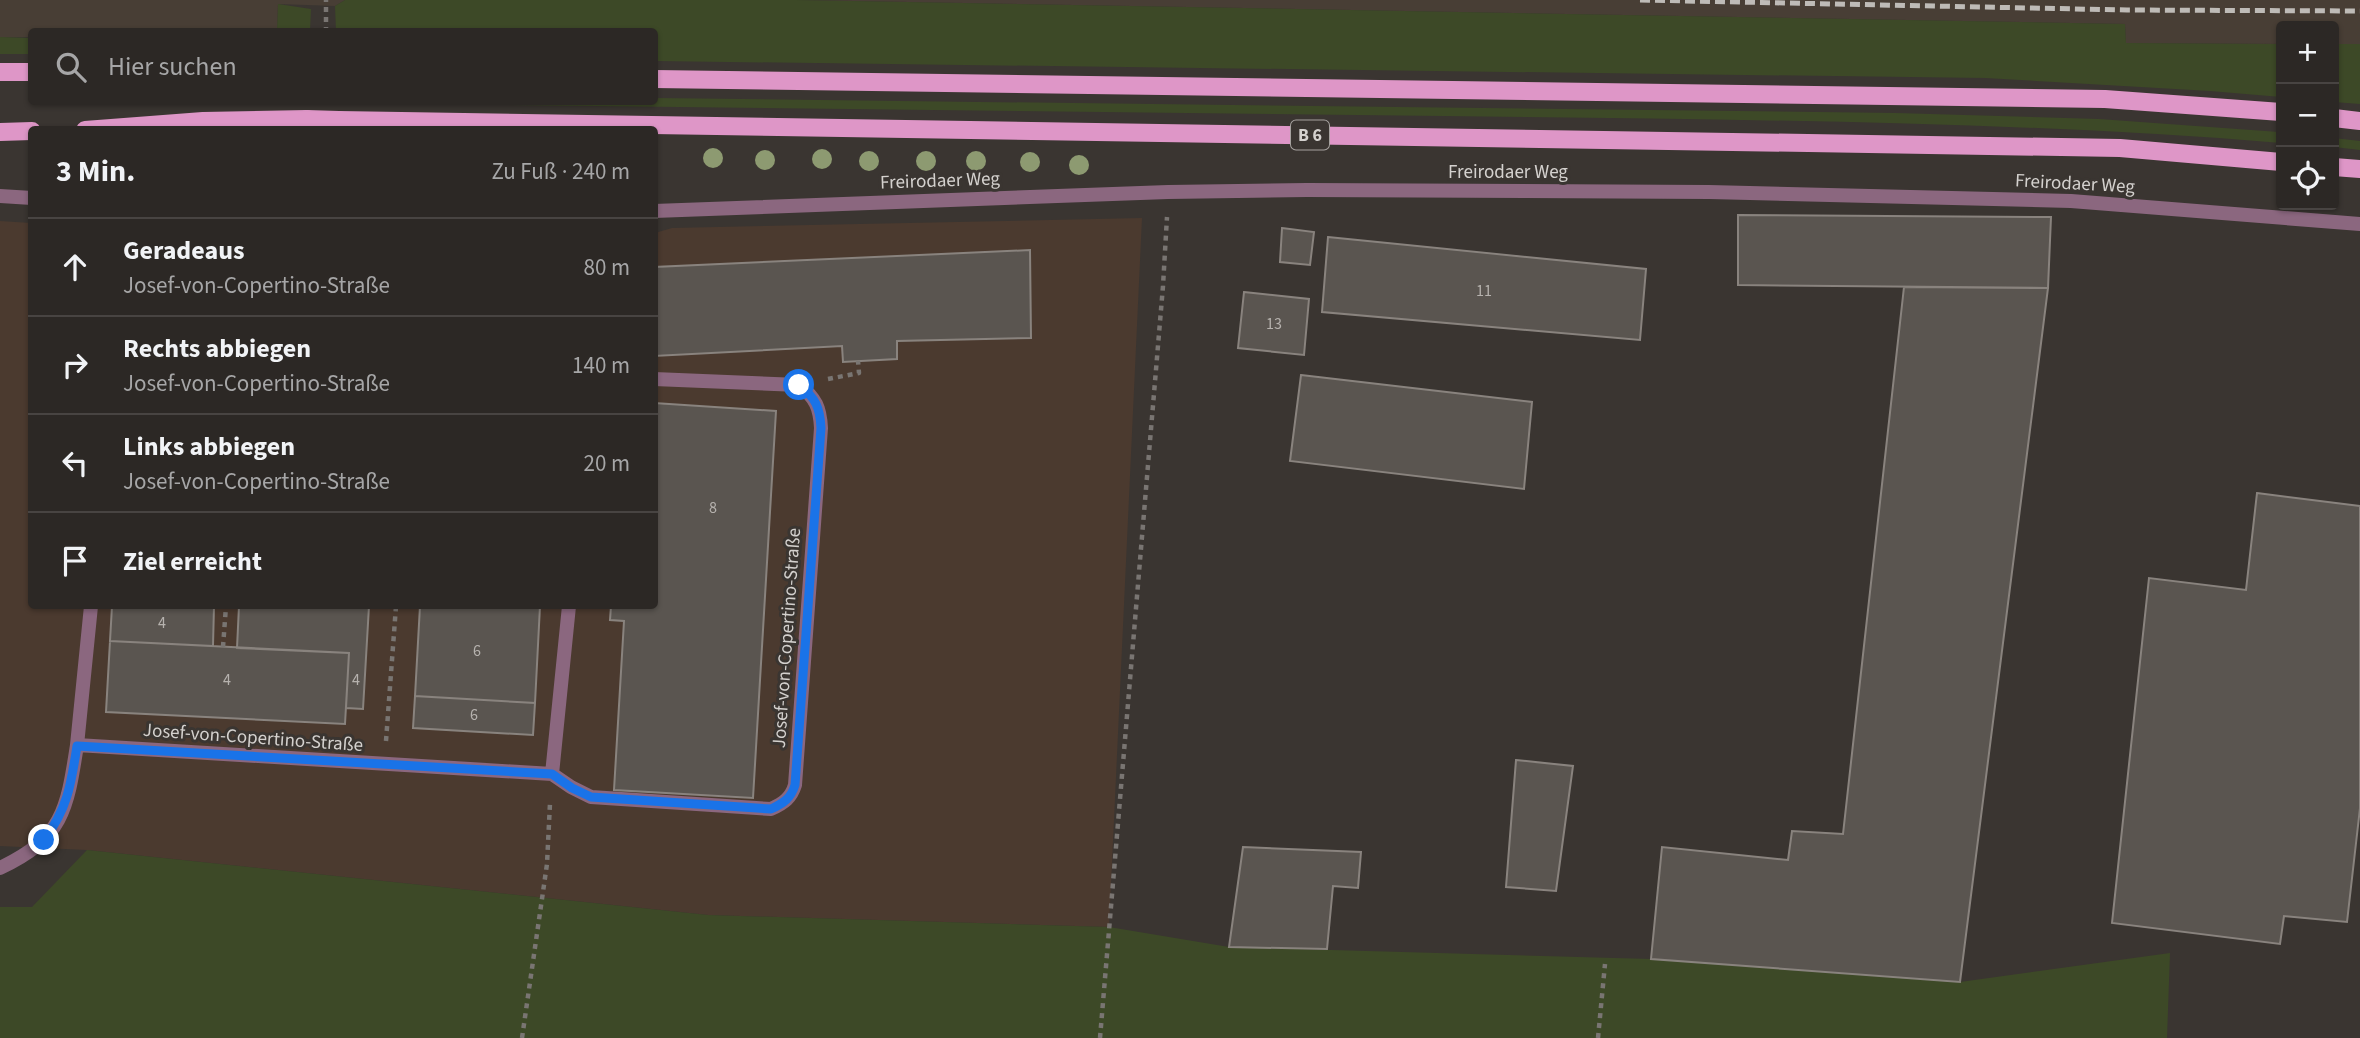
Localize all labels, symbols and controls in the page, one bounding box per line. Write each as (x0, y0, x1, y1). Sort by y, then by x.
map controls (2276, 21, 2339, 210)
button: + (2276, 21, 2339, 84)
search box (28, 28, 658, 105)
icon: search (52, 48, 90, 86)
text: Hier suchen (108, 48, 237, 85)
button: − (2276, 84, 2339, 147)
road number: B 6 (1291, 120, 1329, 150)
button: locate (2276, 147, 2339, 210)
text: 3 Min. (56, 150, 135, 193)
text: Zu Fuß · 240 m (491, 155, 630, 188)
street label: Freirodaer Weg (1448, 159, 1568, 186)
street label: Freirodaer Weg (880, 165, 1001, 197)
street label: Freirodaer Weg (2014, 167, 2136, 201)
text: Geradeaus (123, 232, 244, 269)
icon: ahead (56, 248, 94, 286)
text: 80 m (583, 251, 630, 284)
text: Josef-von-Copertino-Straße (123, 269, 390, 302)
house number: 11 (1476, 280, 1492, 302)
house number: 13 (1266, 313, 1282, 335)
text: Rechts abbiegen (123, 330, 311, 367)
icon: right (56, 346, 94, 384)
text: 140 m (572, 349, 630, 382)
text: Josef-von-Copertino-Straße (123, 367, 390, 400)
route start (783, 369, 814, 400)
text: Links abbiegen (123, 428, 295, 465)
icon: left (56, 444, 94, 482)
text: 20 m (583, 447, 630, 480)
text: Josef-von-Copertino-Straße (123, 465, 390, 498)
house number: 8 (709, 497, 717, 519)
street label: Josef-von-Copertino-Straße (766, 527, 808, 749)
icon: arrive (56, 542, 94, 580)
text: Ziel erreicht (123, 543, 262, 580)
house number: 4 (158, 612, 166, 634)
house number: 6 (473, 640, 481, 662)
house number: 4 (223, 669, 231, 691)
house number: 4 (352, 669, 360, 691)
house number: 6 (470, 704, 478, 726)
street label: Josef-von-Copertino-Straße (142, 717, 364, 759)
route end (28, 824, 59, 855)

